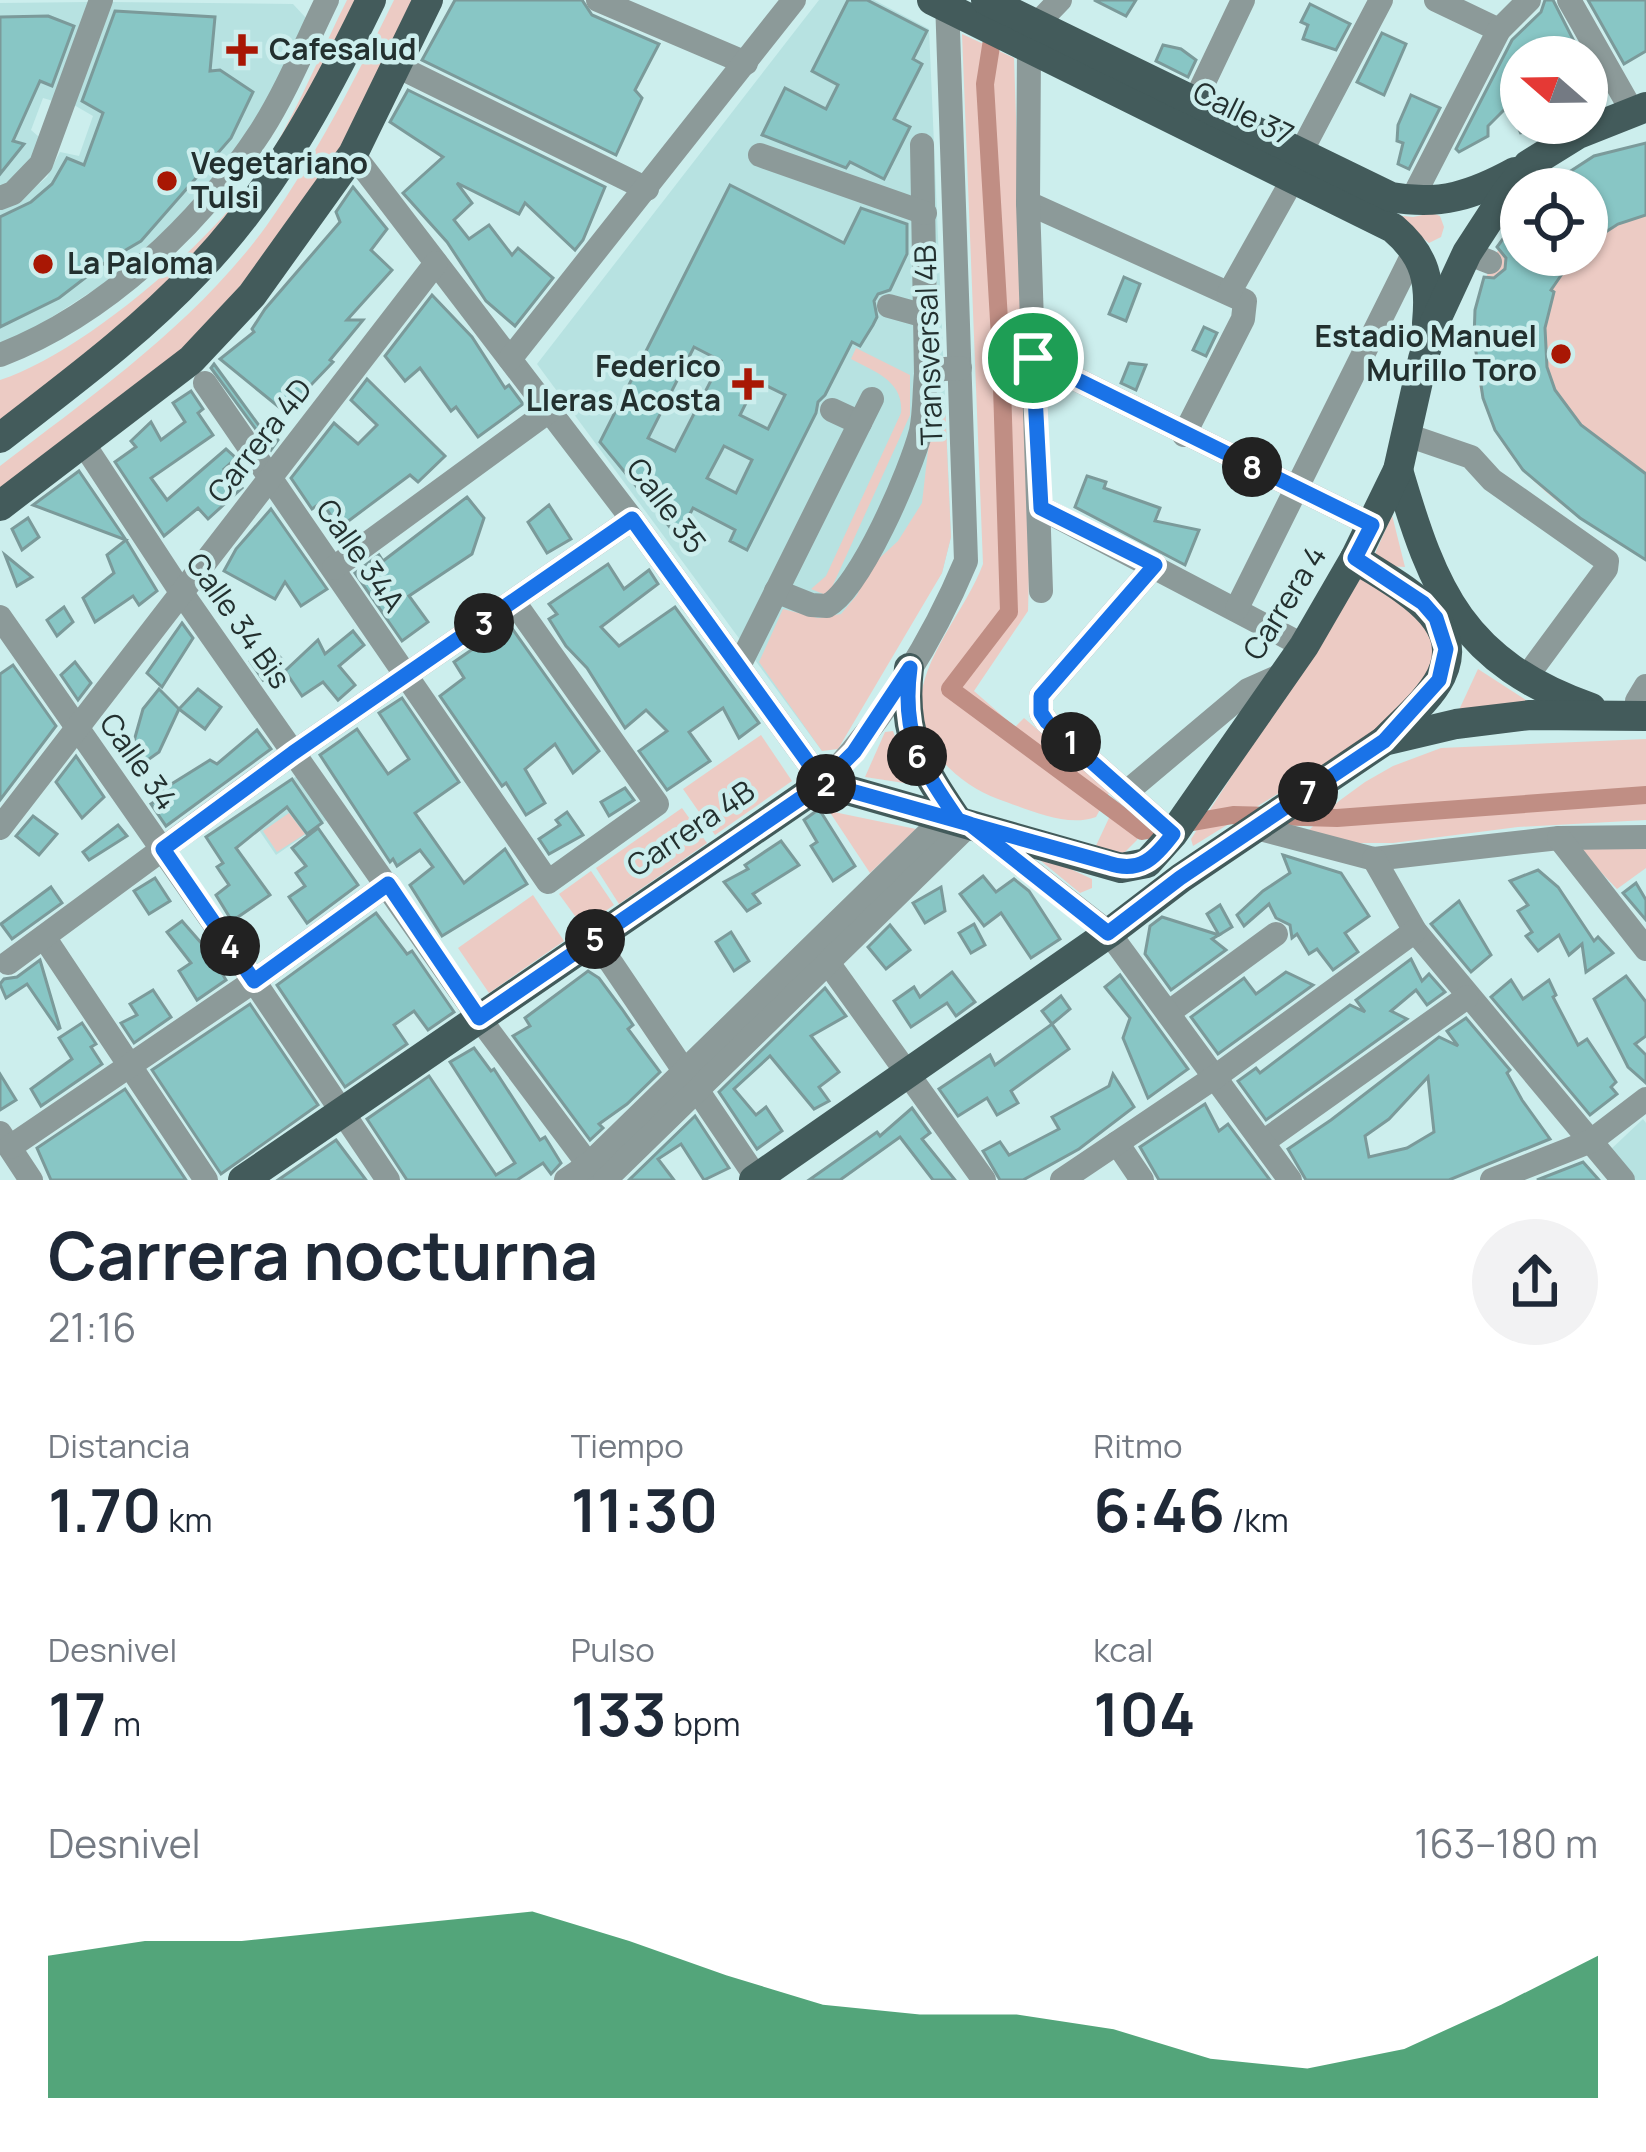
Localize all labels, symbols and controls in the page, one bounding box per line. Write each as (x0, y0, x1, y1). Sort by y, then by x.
place label: Cafesalud (269, 28, 416, 69)
marker: Cafesalud (226, 34, 258, 66)
north arrow (1500, 36, 1608, 144)
map controls (1500, 36, 1608, 276)
street label: Calle 37 (1186, 71, 1301, 155)
place label: Vegetariano Tulsi (191, 142, 368, 217)
marker: Vegetariano Tulsi (154, 168, 180, 194)
button: locate (1500, 168, 1608, 276)
place label: La Paloma (67, 242, 214, 283)
street label: Transversal 4B (904, 244, 951, 446)
marker: La Paloma (30, 251, 56, 277)
pin (982, 307, 1084, 409)
place label: Estadio Manuel Murillo Toro (1315, 315, 1537, 390)
icon: arrive (1000, 325, 1066, 391)
marker: Estadio Manuel Murillo Toro (1548, 341, 1574, 367)
place label: Federico Lleras Acosta (526, 345, 721, 420)
marker: Federico Lleras Acosta (732, 368, 764, 400)
street label: Carrera 4D (197, 369, 320, 511)
pin: 8 (1222, 437, 1282, 497)
text: 8 (1242, 444, 1262, 489)
street label: Calle 35 (618, 449, 717, 561)
street label: Calle 34A (307, 490, 415, 620)
street label: Carrera 4 (1233, 537, 1335, 667)
street label: Calle 34 Bis (177, 544, 301, 696)
pin: 3 (454, 593, 514, 653)
text: 3 (474, 600, 494, 645)
street label: Calle 34 (91, 704, 188, 818)
pin: 1 (1041, 712, 1101, 772)
text: 1 (1064, 719, 1078, 764)
pin: 6 (887, 726, 947, 786)
text: 6 (907, 733, 927, 778)
pin: 2 (796, 754, 856, 814)
text: 2 (816, 761, 836, 806)
pin: 7 (1278, 762, 1338, 822)
text: 7 (1299, 769, 1317, 814)
street label: Carrera 4B (618, 770, 762, 886)
pin: 5 (565, 909, 625, 969)
pin: 4 (200, 916, 260, 976)
text: 5 (585, 916, 605, 961)
text: 4 (220, 923, 240, 968)
text: Carrera nocturna (48, 1210, 598, 1300)
button: share (1472, 1219, 1598, 1345)
text: 21:16 (48, 1300, 137, 1354)
text: Distancia (48, 1423, 190, 1468)
text: Tiempo (571, 1423, 684, 1468)
text: Ritmo (1093, 1423, 1182, 1468)
text: 1.70 (48, 1468, 162, 1550)
text: 11:30 (571, 1468, 718, 1550)
text: 6:46 (1093, 1468, 1225, 1550)
text: km (162, 1497, 213, 1542)
text: /km (1225, 1497, 1289, 1542)
text: Desnivel (48, 1627, 177, 1672)
text: Pulso (571, 1627, 655, 1672)
text: kcal (1093, 1627, 1154, 1672)
text: 17 (48, 1672, 106, 1754)
text: 133 (571, 1672, 667, 1754)
text: 104 (1093, 1672, 1196, 1754)
text: m (106, 1701, 141, 1746)
text: bpm (667, 1701, 740, 1746)
text: Desnivel (48, 1816, 201, 1870)
text: 163–180 m (1414, 1816, 1598, 1870)

